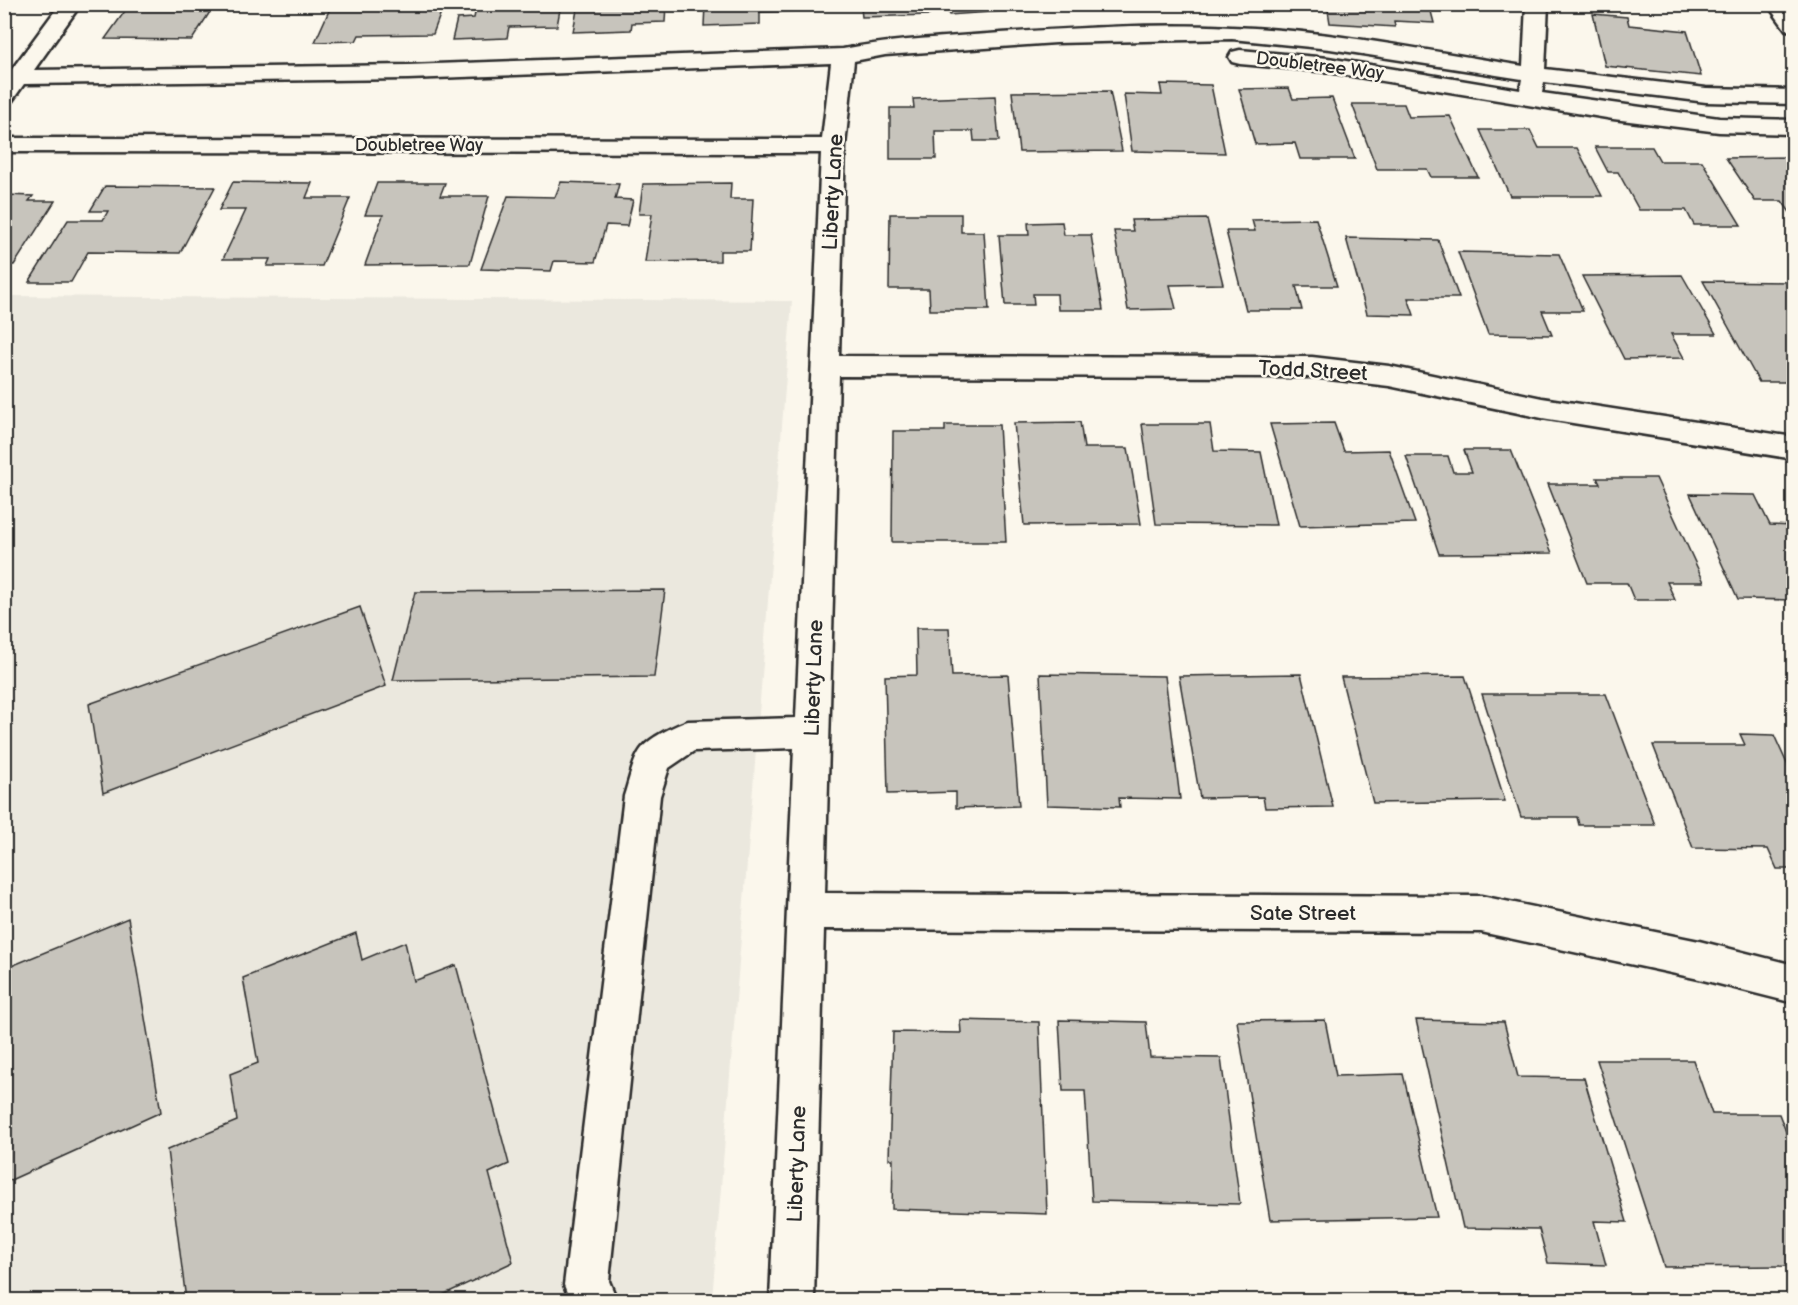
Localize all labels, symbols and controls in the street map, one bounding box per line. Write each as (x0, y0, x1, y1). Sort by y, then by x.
street label: Doubletree Way (1255, 48, 1386, 84)
street label: Liberty Lane (817, 133, 849, 251)
street label: Doubletree Way (355, 135, 484, 156)
street label: Todd Street (1258, 356, 1369, 386)
street label: Liberty Lane (799, 619, 829, 737)
street label: Sate Street (1250, 901, 1356, 926)
street label: Liberty Lane (782, 1105, 812, 1223)

